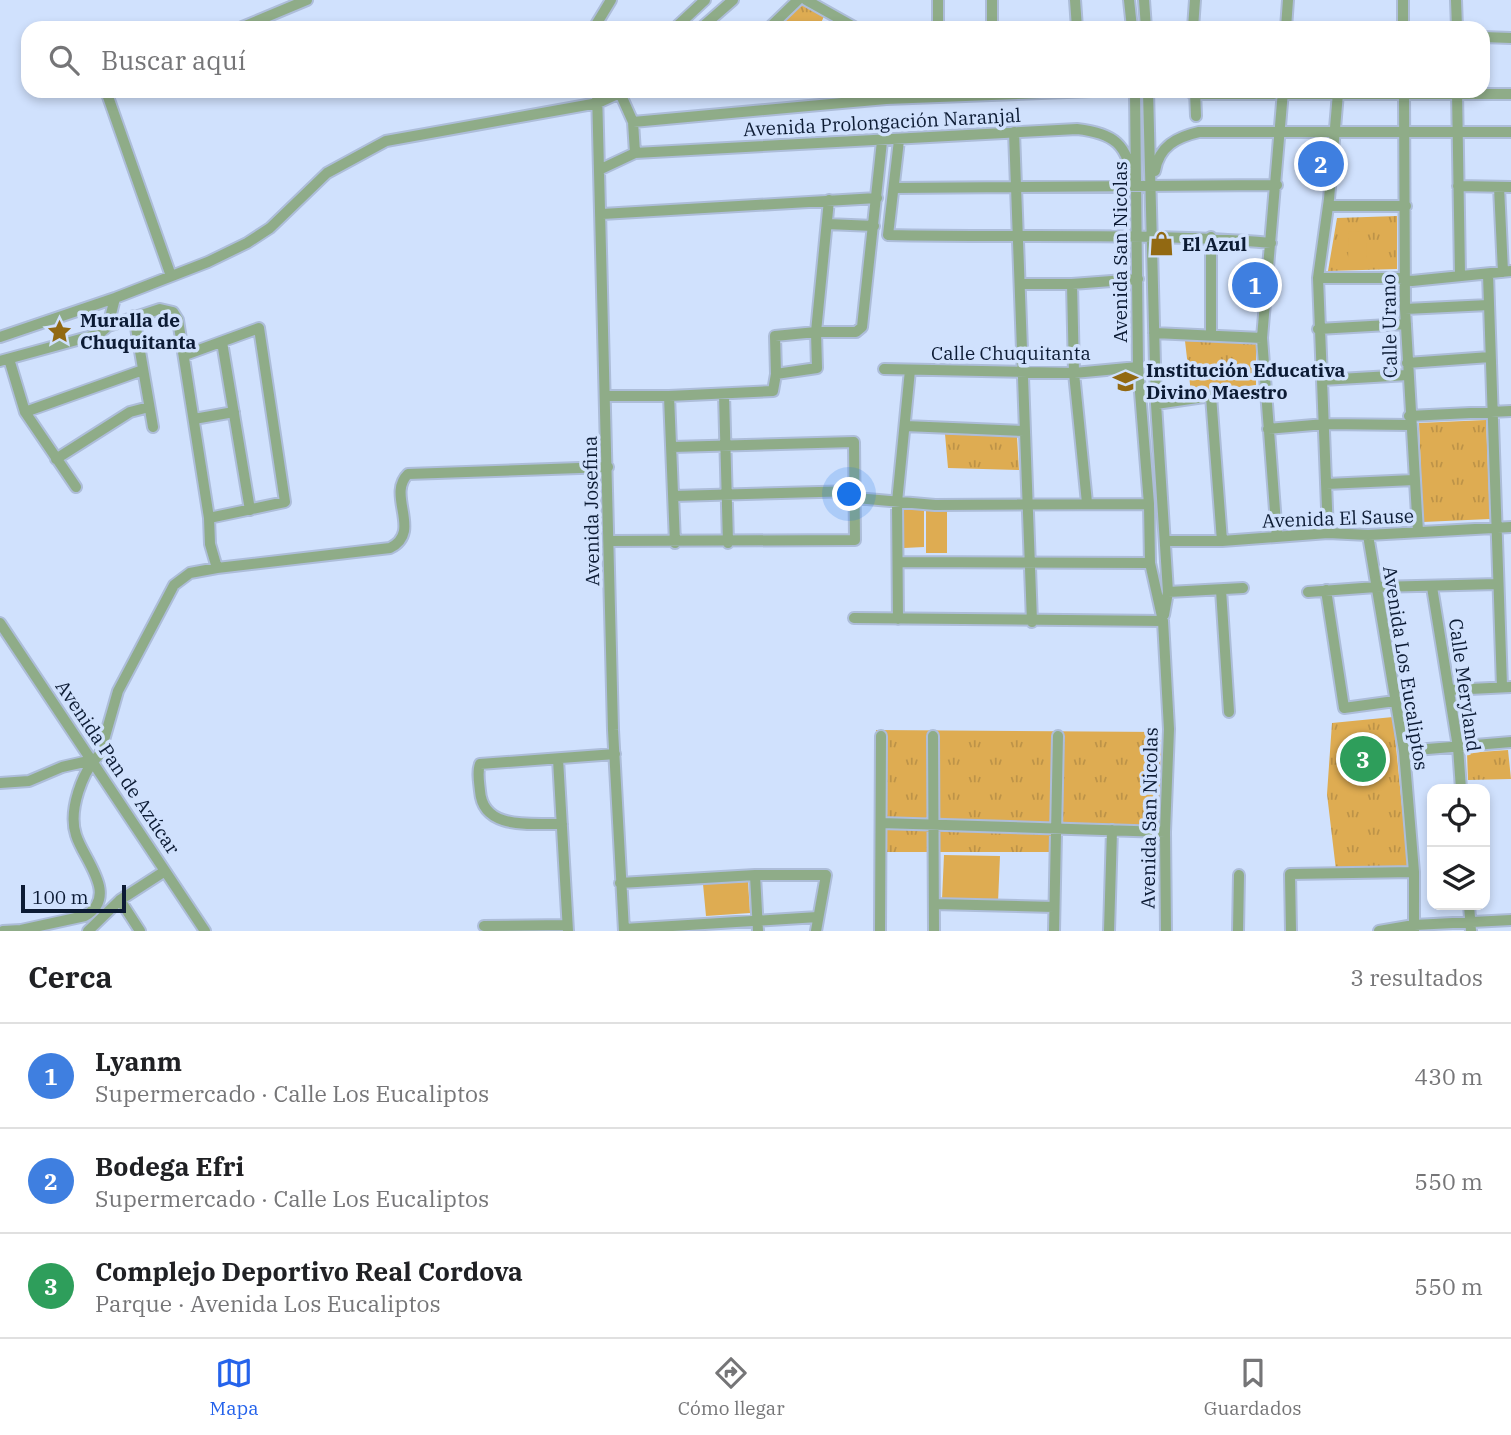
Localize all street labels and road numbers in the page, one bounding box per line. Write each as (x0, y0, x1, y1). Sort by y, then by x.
street label: Avenida Prolongación Naranjal (743, 103, 1022, 141)
street label: Avenida San Nicolas (1108, 161, 1132, 343)
street label: Calle Urano (1376, 274, 1402, 378)
street label: Calle Chuquitanta (931, 341, 1091, 365)
street label: Avenida Josefina (578, 436, 604, 586)
street label: Avenida El Sause (1262, 503, 1414, 533)
street label: Avenida Los Eucaliptos (1378, 564, 1434, 772)
street label: Calle Meryland (1444, 617, 1486, 753)
street label: Avenida Pan de Azúcar (51, 675, 186, 859)
street label: Avenida San Nicolas (1135, 727, 1163, 909)

